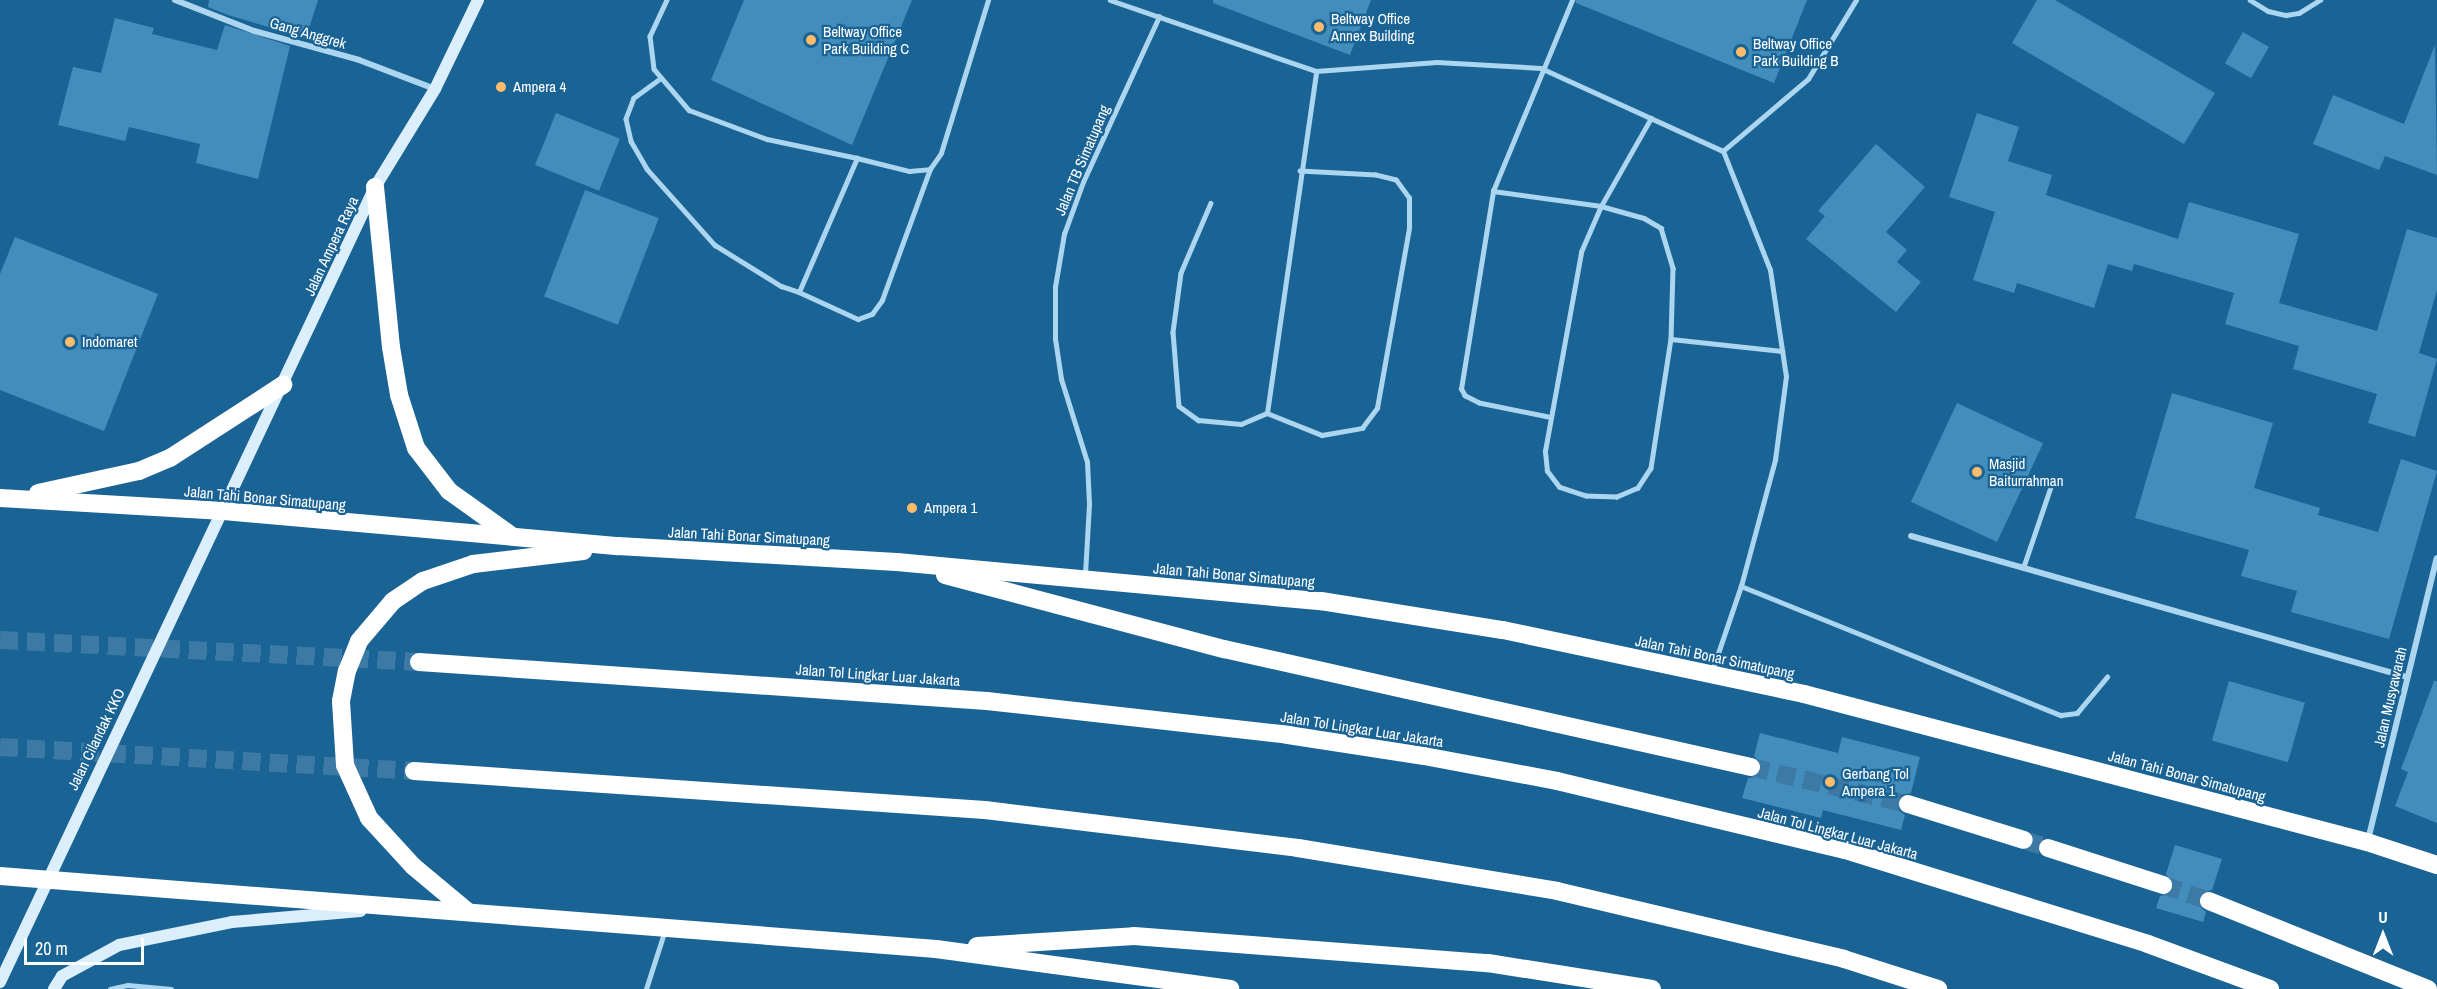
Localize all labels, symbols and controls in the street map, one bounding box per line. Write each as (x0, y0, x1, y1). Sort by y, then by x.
place label: Beltway Office Annex Building (1331, 9, 1414, 44)
street label: Gang Anggrek (267, 13, 349, 53)
marker: Beltway Office Annex Building (1312, 20, 1326, 34)
place label: Beltway Office Park Building C (823, 22, 909, 57)
marker: Beltway Office Park Building C (804, 33, 818, 47)
place label: Beltway Office Park Building B (1753, 34, 1838, 69)
marker: Beltway Office Park Building B (1734, 45, 1748, 59)
place label: Ampera 4 (513, 78, 566, 96)
marker: Ampera 4 (494, 80, 508, 94)
street label: Jalan TB Simatupang (1051, 102, 1113, 218)
street label: Jalan Ampera Raya (300, 193, 362, 299)
place label: Indomaret (82, 333, 137, 351)
marker: Indomaret (63, 335, 77, 349)
place label: Masjid Baiturrahman (1989, 454, 2064, 489)
marker: Masjid Baiturrahman (1970, 465, 1984, 479)
street label: Jalan Tahi Bonar Simatupang (183, 482, 347, 514)
place label: Ampera 1 (924, 499, 977, 517)
marker: Ampera 1 (905, 501, 919, 515)
street label: Jalan Tahi Bonar Simatupang (667, 523, 831, 549)
street label: Jalan Tahi Bonar Simatupang (1152, 559, 1316, 591)
street label: Jalan Tahi Bonar Simatupang (1634, 631, 1796, 683)
street label: Jalan Musyawarah (2370, 645, 2410, 749)
street label: Jalan Tol Lingkar Luar Jakarta (795, 660, 961, 690)
street label: Jalan Cilandak KKO (64, 685, 128, 793)
street label: Jalan Tol Lingkar Luar Jakarta (1279, 707, 1445, 751)
street label: Jalan Tahi Bonar Simatupang (2106, 746, 2268, 806)
place label: Gerbang Tol Ampera 1 (1842, 764, 1909, 799)
marker: Gerbang Tol Ampera 1 (1823, 775, 1837, 789)
street label: Jalan Tol Lingkar Luar Jakarta (1756, 803, 1920, 863)
north arrow (2353, 905, 2413, 965)
text: U (2378, 906, 2388, 928)
scale bar (27, 926, 147, 964)
text: 20 m (35, 936, 68, 961)

